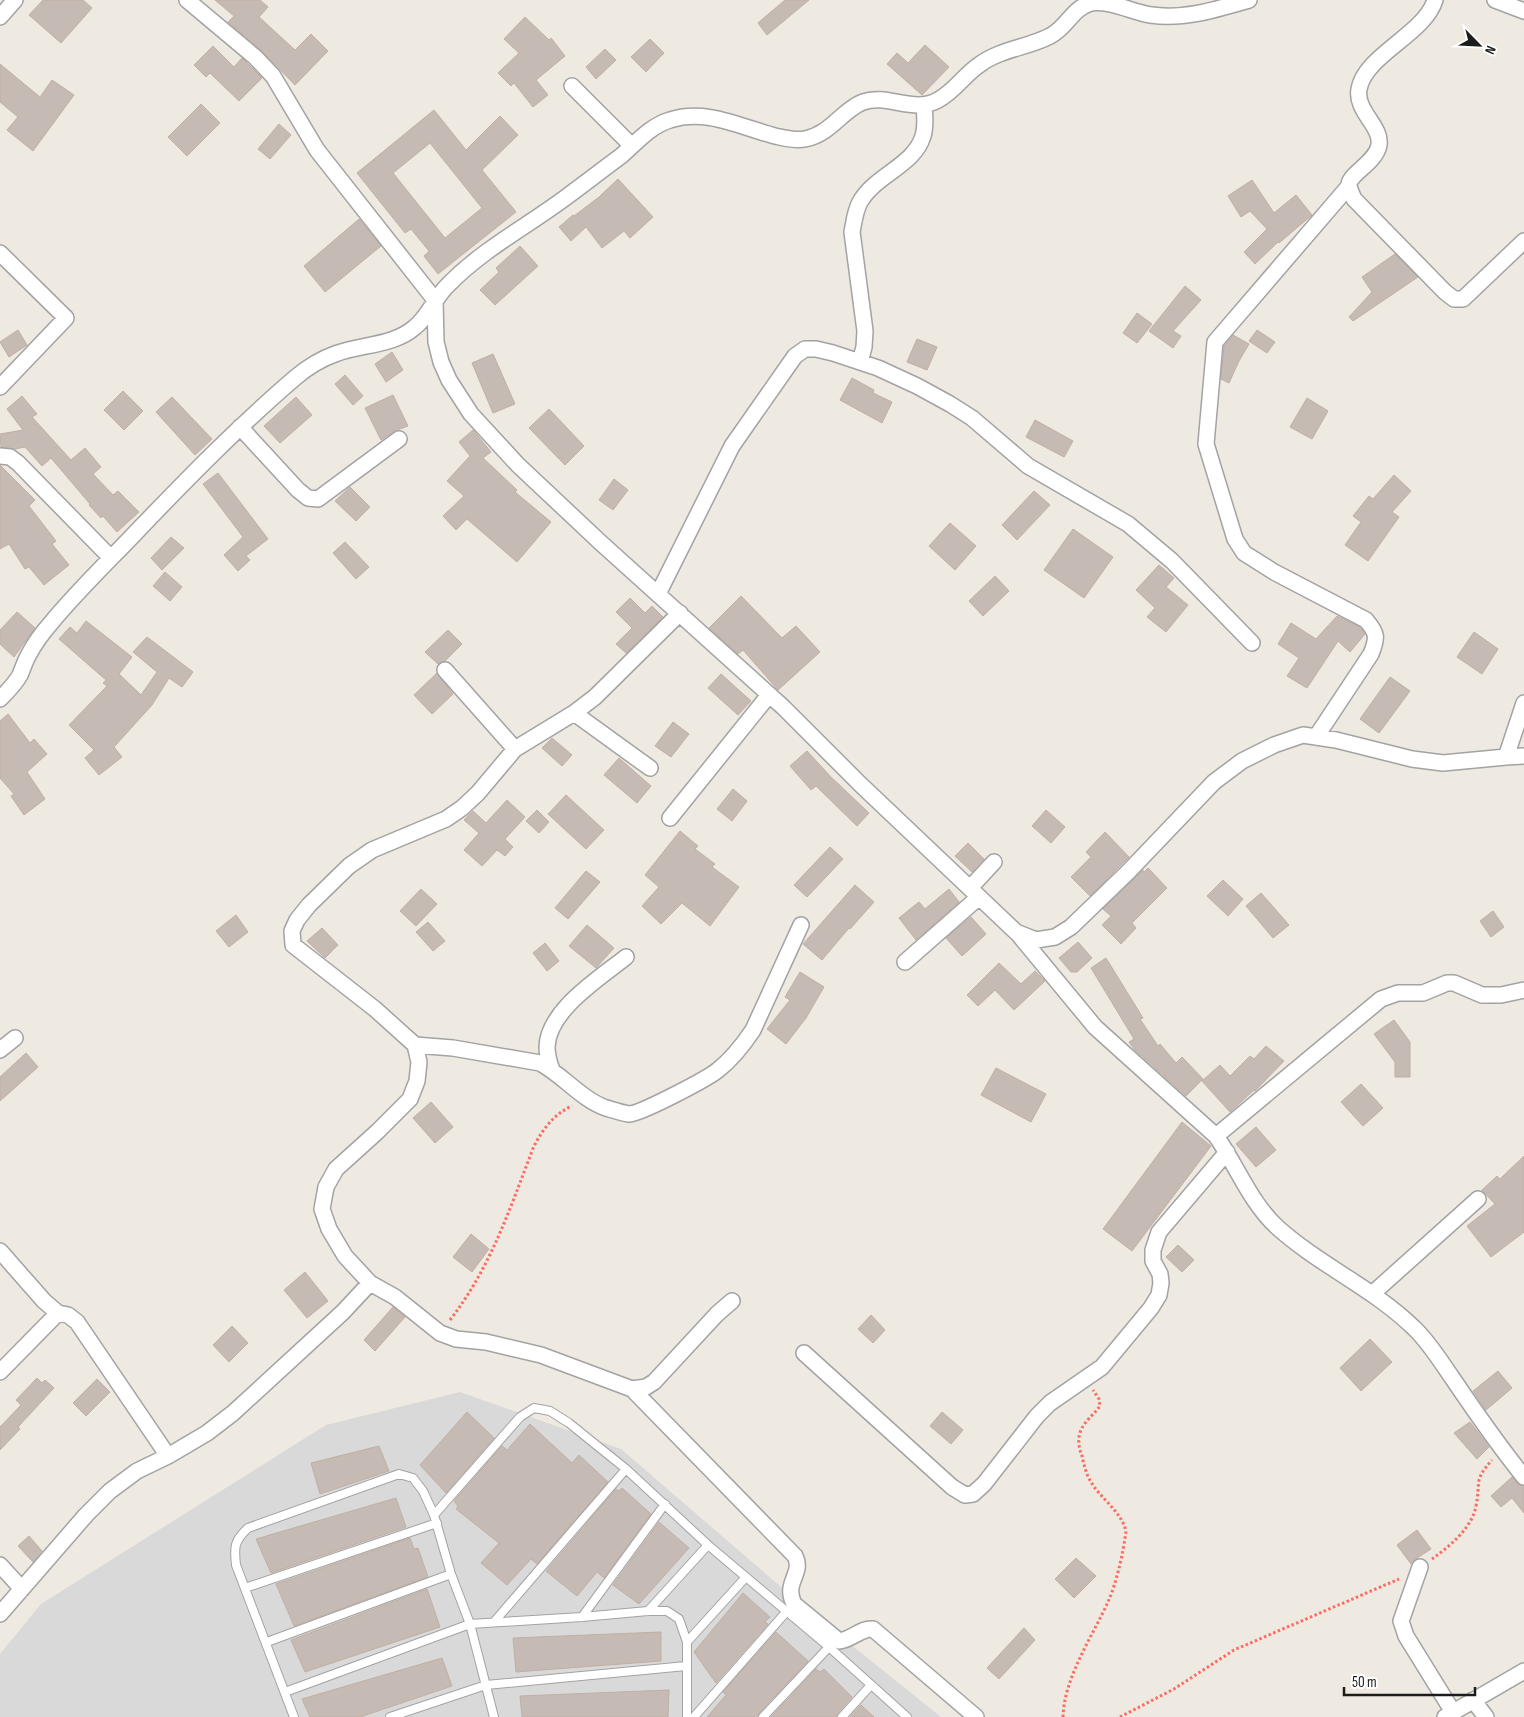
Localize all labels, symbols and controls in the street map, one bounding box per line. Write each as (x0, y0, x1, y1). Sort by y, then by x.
north arrow (1454, 20, 1504, 70)
text: N (1481, 43, 1500, 57)
scale bar (1344, 1664, 1475, 1696)
text: 50 m (1352, 1673, 1377, 1692)

